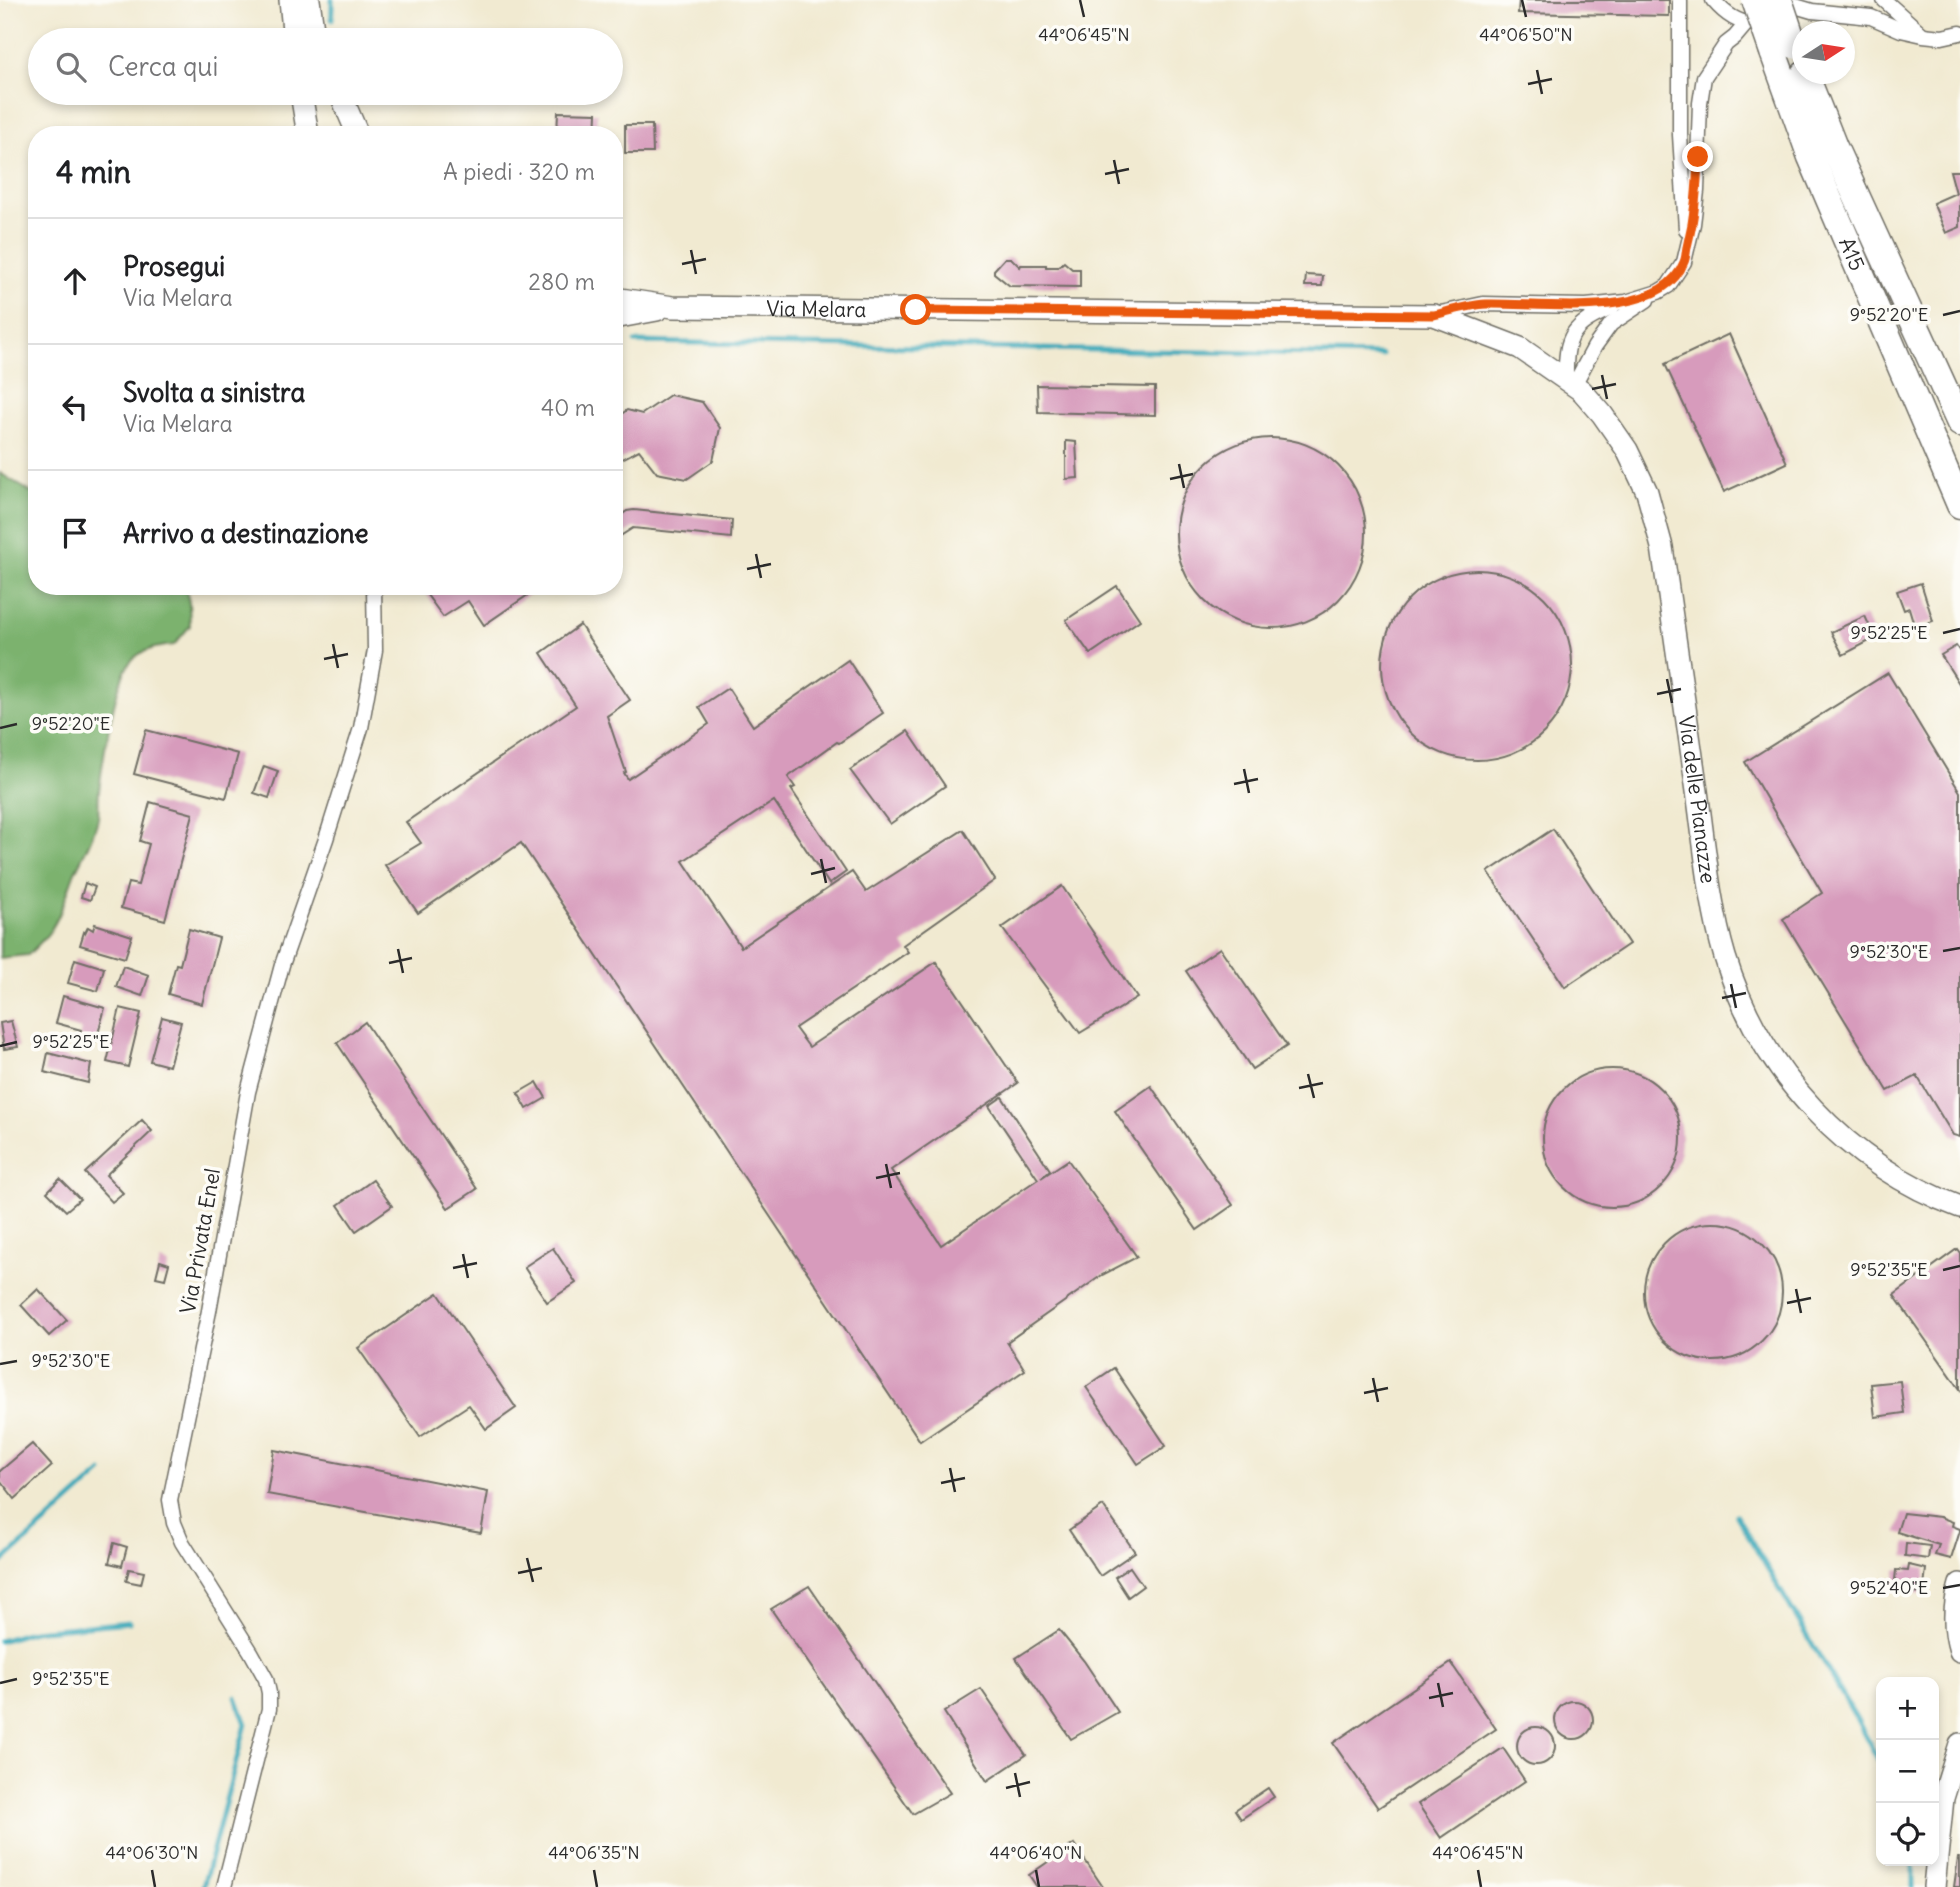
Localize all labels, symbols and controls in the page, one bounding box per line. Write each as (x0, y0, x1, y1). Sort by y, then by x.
north arrow (1792, 21, 1855, 84)
text: 44°06'45"N (1038, 23, 1130, 46)
text: 44°06'50"N (1479, 23, 1573, 46)
search box (28, 28, 623, 105)
icon: search (52, 48, 90, 86)
text: Cerca qui (108, 50, 218, 83)
route end (1682, 141, 1713, 172)
text: 4 min (56, 153, 131, 191)
text: A piedi · 320 m (443, 157, 595, 186)
street label: A15 (1833, 233, 1871, 275)
text: Prosegui (123, 250, 225, 283)
icon: ahead (56, 262, 94, 300)
text: 280 m (528, 267, 595, 296)
text: Via Melara (123, 283, 233, 312)
street label: Via Melara (766, 294, 867, 323)
route start (900, 294, 931, 325)
text: 9°52'20"E (1850, 303, 1928, 326)
text: Svolta a sinistra (123, 376, 305, 409)
icon: left (56, 388, 94, 426)
text: 40 m (541, 393, 595, 422)
text: Via Melara (123, 409, 233, 438)
icon: arrive (56, 514, 94, 552)
text: Arrivo a destinazione (123, 517, 369, 550)
text: 9°52'25"E (1851, 621, 1927, 644)
text: 9°52'20"E (32, 712, 110, 735)
street label: Via delle Pianazze (1673, 714, 1723, 885)
text: 9°52'30"E (1850, 940, 1928, 963)
text: 9°52'25"E (33, 1030, 109, 1053)
street label: Via Privata Enel (174, 1166, 226, 1316)
text: 9°52'35"E (1850, 1258, 1928, 1281)
text: 9°52'30"E (32, 1349, 110, 1372)
text: 9°52'40"E (1850, 1576, 1928, 1599)
text: 9°52'35"E (32, 1667, 110, 1690)
map controls (1876, 1677, 1939, 1866)
button: + (1876, 1677, 1939, 1740)
button: − (1876, 1740, 1939, 1803)
button: locate (1876, 1803, 1939, 1866)
text: 44°06'30"N (105, 1841, 199, 1864)
text: 44°06'35"N (548, 1841, 640, 1864)
text: 44°06'40"N (990, 1841, 1082, 1864)
text: 44°06'45"N (1432, 1841, 1524, 1864)

